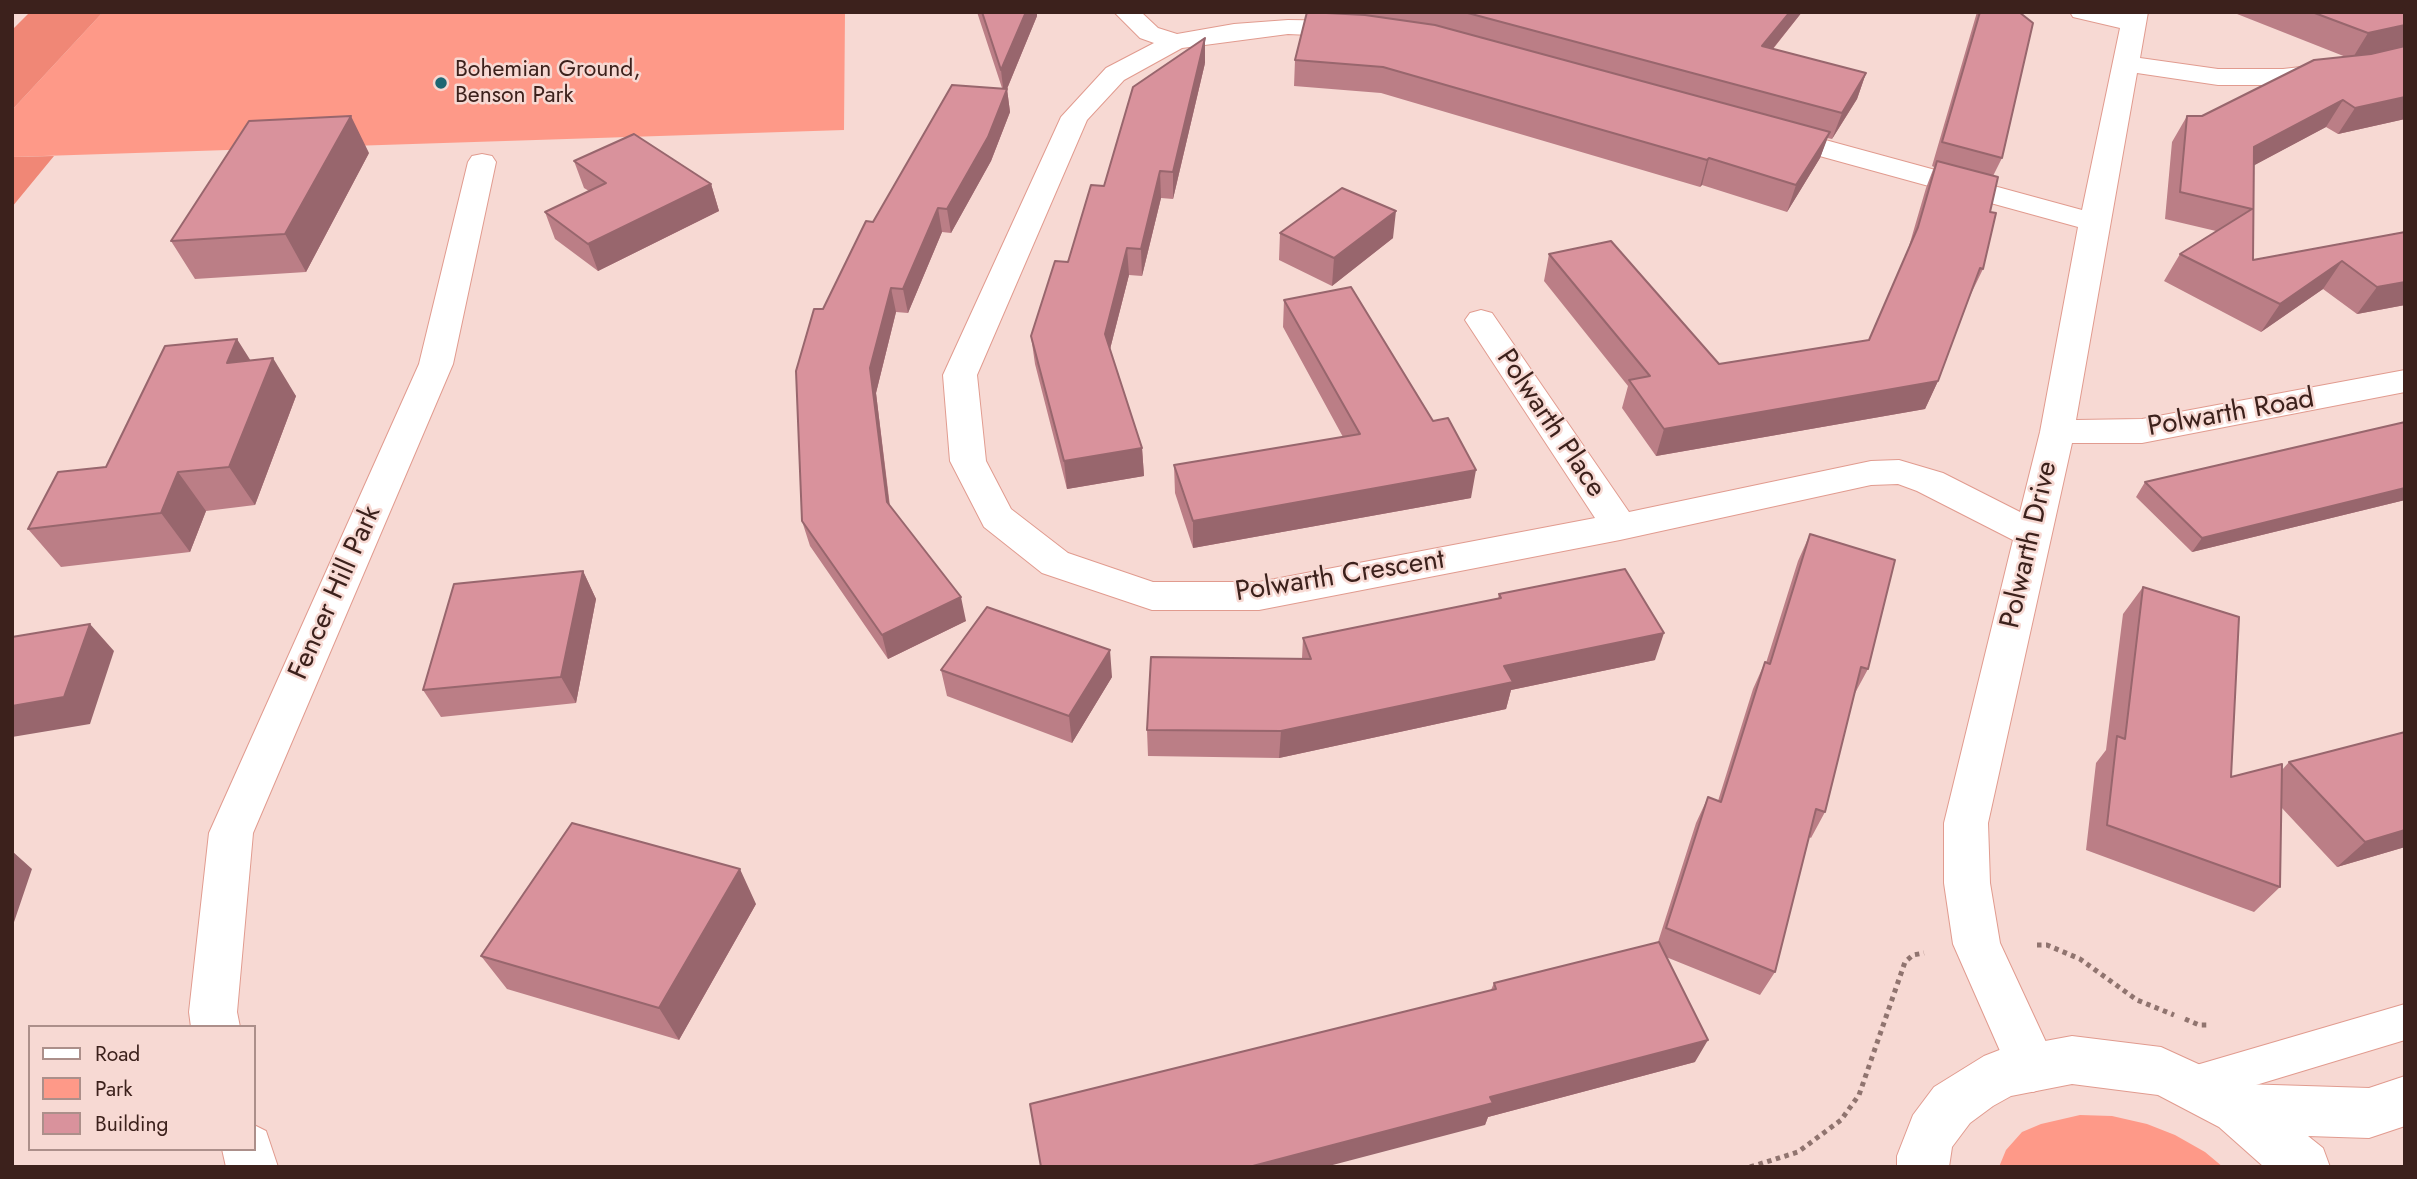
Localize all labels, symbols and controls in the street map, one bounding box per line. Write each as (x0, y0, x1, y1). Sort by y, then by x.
place label: Bohemian Ground, Benson Park (455, 56, 641, 110)
marker: Bohemian Ground, Benson Park (433, 75, 449, 91)
street label: Polwarth Place (1488, 344, 1612, 504)
street label: Polwarth Road (2145, 383, 2317, 445)
street label: Polwarth Drive (1994, 458, 2066, 632)
street label: Fencer Hill Park (283, 501, 389, 685)
street label: Polwarth Crescent (1233, 544, 1447, 610)
legend (28, 1025, 256, 1151)
text: Road (95, 1039, 140, 1069)
text: Park (95, 1074, 132, 1104)
text: Building (95, 1109, 168, 1139)

